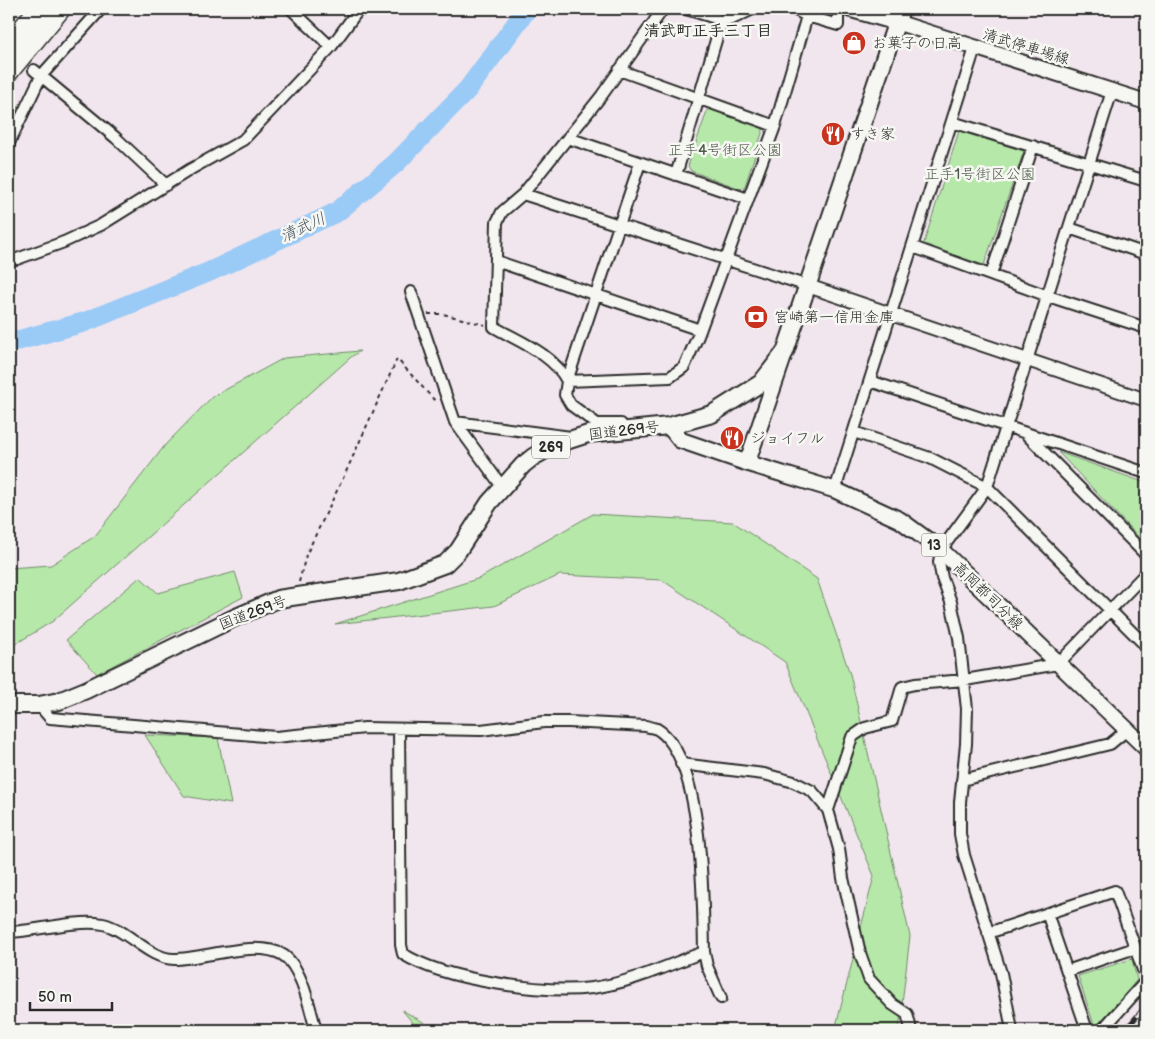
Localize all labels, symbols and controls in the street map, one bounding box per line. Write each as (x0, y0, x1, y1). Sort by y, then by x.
district label: 清武町正手三丁目 (644, 22, 772, 41)
street label: 清武停車場線 (980, 25, 1072, 69)
shop icon: お菓子の日高 (841, 30, 867, 56)
place label: お菓子の日高 (872, 34, 962, 53)
restaurant icon: すき家 (820, 121, 846, 147)
place label: すき家 (850, 125, 895, 144)
park label: 正手4号街区公園 (668, 141, 782, 160)
park label: 正手1号街区公園 (925, 165, 1035, 184)
water label: 清武川 (277, 209, 329, 247)
bank icon: 宮崎第一信用金庫 (743, 304, 769, 330)
place label: 宮崎第一信用金庫 (774, 308, 894, 327)
street label: 国道269号 (587, 417, 661, 445)
restaurant icon: ジョイフル (719, 425, 745, 451)
place label: ジョイフル (750, 429, 824, 448)
road number: 269 (532, 436, 570, 458)
road number: 13 (922, 534, 946, 556)
street label: 高岡都司分線 (949, 558, 1027, 634)
street label: 国道269号 (216, 591, 290, 635)
scale bar (30, 979, 112, 1011)
text: 50 m (38, 988, 72, 1007)

